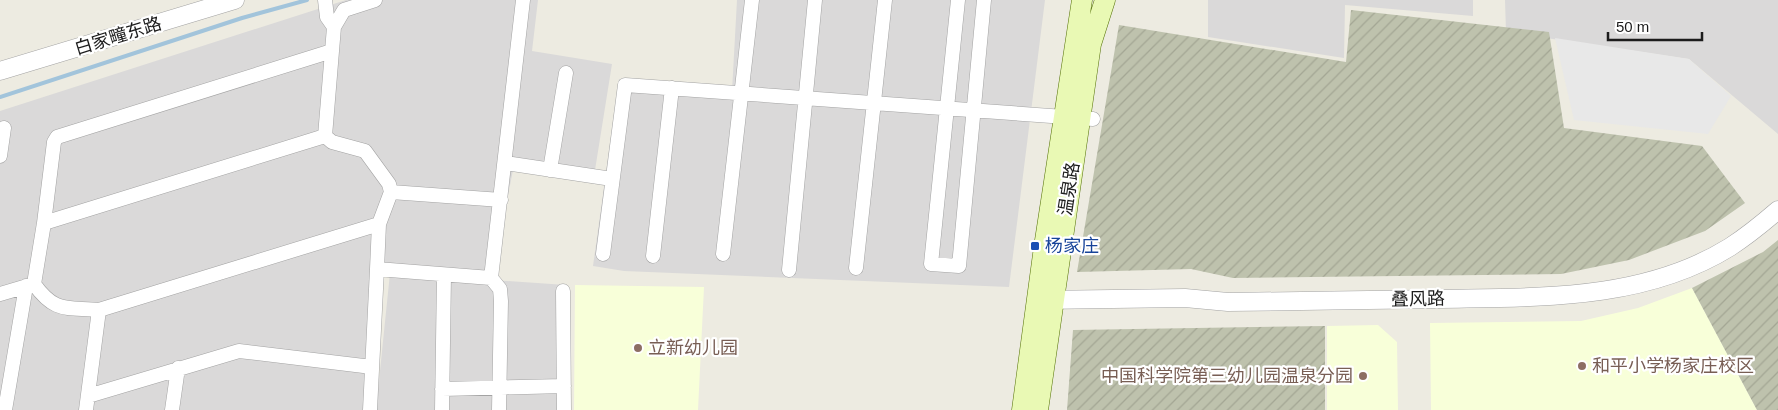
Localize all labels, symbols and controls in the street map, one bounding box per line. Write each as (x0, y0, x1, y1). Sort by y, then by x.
scale bar (1608, 10, 1702, 42)
street label: 白家疃东路 (72, 13, 164, 59)
text: 50 m (1616, 18, 1649, 35)
street label: 温泉路 (1055, 161, 1083, 217)
place label: 杨家庄 (1045, 236, 1099, 256)
marker: 杨家庄 (1029, 240, 1041, 252)
street label: 叠风路 (1391, 289, 1445, 309)
place label: 立新幼儿园 (648, 338, 738, 358)
marker: 立新幼儿园 (632, 342, 644, 354)
place label: 和平小学杨家庄校区 (1592, 356, 1754, 376)
marker: 和平小学杨家庄校区 (1576, 360, 1588, 372)
place label: 中国科学院第三幼儿园温泉分园 (1101, 366, 1353, 386)
marker: 中国科学院第三幼儿园温泉分园 (1357, 370, 1369, 382)

